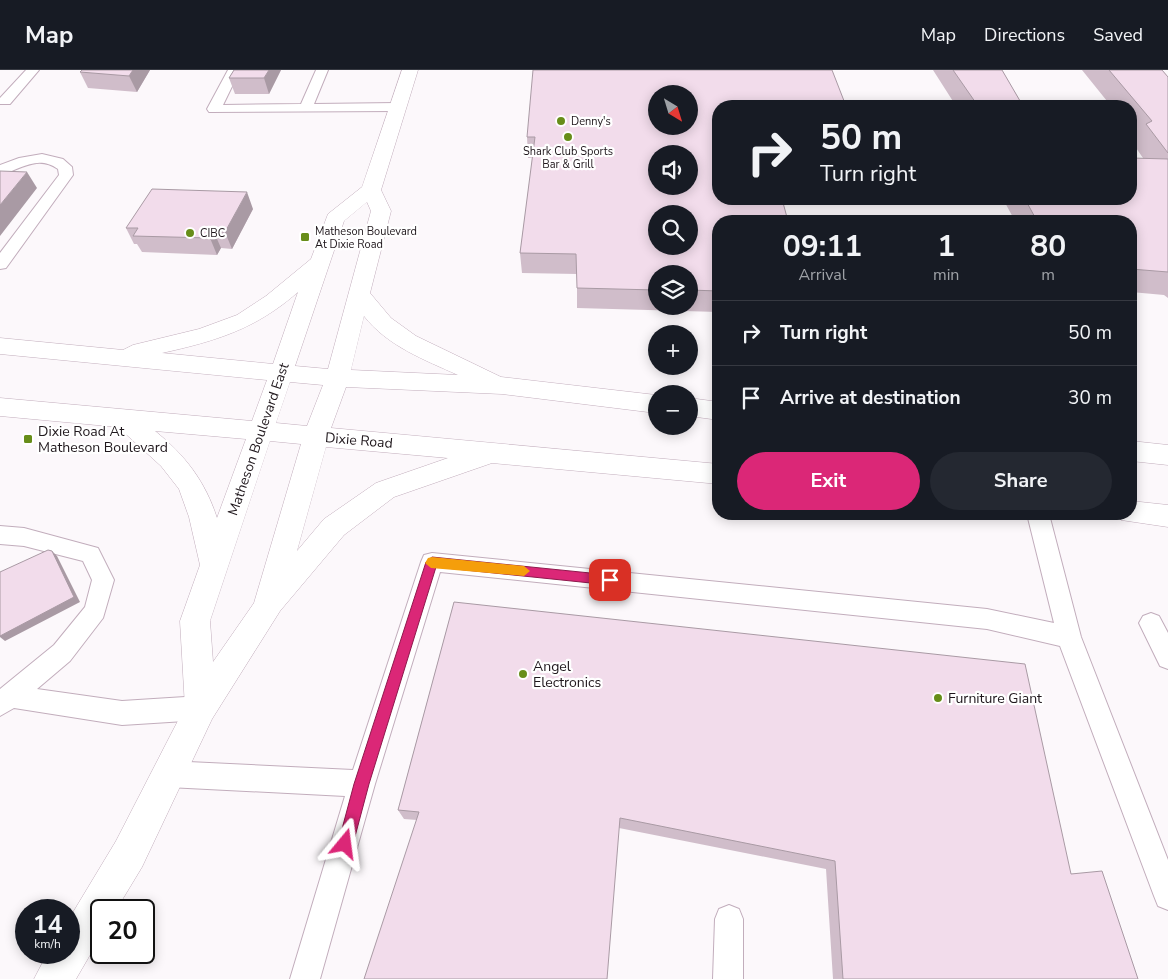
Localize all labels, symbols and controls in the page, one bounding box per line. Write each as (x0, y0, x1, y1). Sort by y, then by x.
text: Map (25, 19, 73, 51)
text: Map (921, 23, 956, 47)
text: Directions (984, 23, 1065, 47)
text: Saved (1093, 23, 1143, 47)
north arrow (648, 85, 698, 135)
map controls (648, 85, 698, 435)
place label: Denny's (571, 114, 611, 129)
text: 50 m (820, 114, 902, 161)
marker: Denny's (555, 115, 567, 127)
icon: right (737, 120, 802, 185)
marker: Shark Club Sports Bar & Grill (562, 131, 574, 143)
place label: Shark Club Sports Bar & Grill (523, 144, 613, 172)
button: sound (648, 145, 698, 195)
text: Turn right (820, 159, 916, 189)
button: search (648, 205, 698, 255)
place label: Matheson Boulevard At Dixie Road (315, 224, 417, 252)
place label: CIBC (200, 226, 225, 241)
text: 09:11 (783, 226, 862, 267)
text: 1 (937, 226, 955, 267)
text: 80 (1030, 226, 1066, 267)
marker: CIBC (184, 227, 196, 239)
marker: Matheson Boulevard At Dixie Road (299, 231, 311, 243)
text: Arrival (798, 264, 847, 286)
text: min (933, 264, 959, 286)
text: m (1041, 264, 1055, 286)
button: layers (648, 265, 698, 315)
icon: right (737, 319, 765, 347)
text: Turn right (780, 320, 867, 346)
text: 50 m (1068, 320, 1112, 346)
button: + (648, 325, 698, 375)
street label: Matheson Boulevard East (223, 360, 294, 518)
icon: arrive (737, 384, 765, 412)
button: − (648, 385, 698, 435)
text: Arrive at destination (780, 385, 961, 411)
text: 30 m (1068, 385, 1112, 411)
place label: Dixie Road At Matheson Boulevard (38, 422, 168, 457)
street label: Dixie Road (324, 428, 394, 453)
marker: Dixie Road At Matheson Boulevard (22, 433, 34, 445)
button: Exit (737, 452, 920, 510)
button: Share (930, 452, 1112, 510)
pin (589, 559, 631, 601)
icon: arrive (596, 566, 624, 594)
place label: Angel Electronics (533, 657, 601, 692)
marker: Angel Electronics (517, 668, 529, 680)
place label: Furniture Giant (948, 689, 1042, 708)
marker: Furniture Giant (932, 692, 944, 704)
position arrow (318, 817, 370, 869)
speed limit sign: 20 (90, 899, 155, 964)
text: 14 (32, 908, 63, 942)
text: km/h (34, 936, 61, 952)

